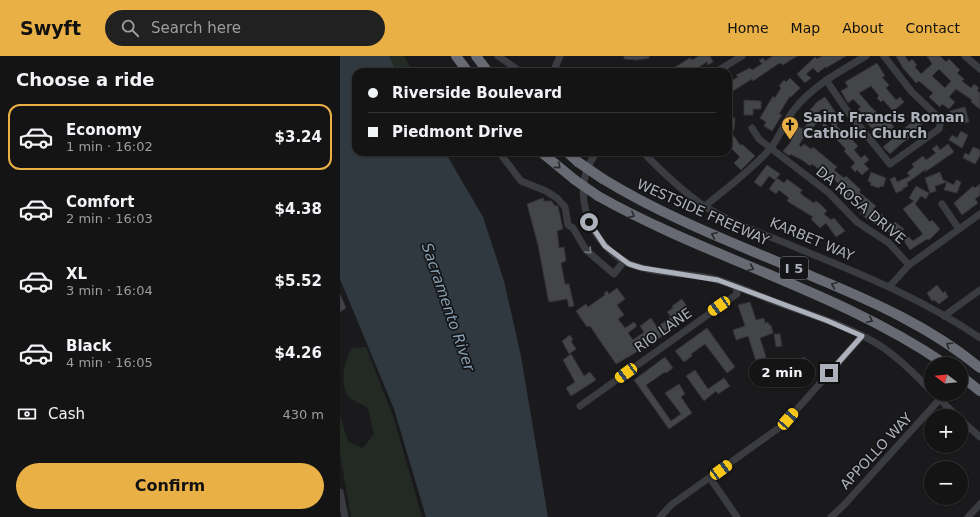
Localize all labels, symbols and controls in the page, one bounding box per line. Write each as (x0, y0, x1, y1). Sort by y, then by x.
search box (105, 10, 385, 46)
text: Swyft (20, 17, 81, 39)
icon: search (119, 17, 141, 39)
text: Search here (151, 19, 241, 37)
text: Home (727, 20, 769, 36)
text: Map (791, 20, 820, 36)
text: About (842, 20, 884, 36)
text: Contact (906, 20, 960, 36)
text: Choose a ride (16, 69, 155, 90)
text: Riverside Boulevard (392, 84, 562, 102)
place label: Saint Francis Roman Catholic Church (803, 109, 965, 141)
church icon: Saint Francis Roman Catholic Church (780, 115, 800, 140)
icon: car (18, 119, 54, 155)
text: Economy (66, 121, 142, 139)
text: Piedmont Drive (392, 123, 523, 141)
text: $3.24 (275, 128, 322, 146)
text: 1 min · 16:02 (66, 139, 153, 154)
one-way arrow (553, 162, 561, 169)
street label: DA ROSA DRIVE (813, 163, 909, 247)
street label: WESTSIDE FREEWAY (635, 176, 772, 249)
icon: car (18, 191, 54, 227)
text: Comfort (66, 193, 134, 211)
text: $4.38 (275, 200, 322, 218)
one-way arrow (628, 210, 636, 217)
text: 2 min · 16:03 (66, 211, 153, 226)
route start (580, 213, 598, 231)
street label: KARBET WAY (768, 214, 857, 264)
one-way arrow (710, 231, 717, 239)
water label: Sacramento River (418, 241, 479, 374)
one-way arrow (584, 246, 591, 254)
road number: I 5 (780, 257, 808, 279)
icon: car (18, 263, 54, 299)
one-way arrow (746, 263, 754, 271)
text: XL (66, 265, 87, 283)
text: $5.52 (275, 272, 322, 290)
one-way arrow (830, 281, 837, 289)
text: 3 min · 16:04 (66, 283, 153, 298)
car (706, 294, 732, 318)
street label: RIO LANE (631, 304, 695, 356)
one-way arrow (866, 315, 874, 323)
icon: car (18, 335, 54, 371)
text: Black (66, 337, 112, 355)
one-way arrow (946, 343, 953, 350)
text: $4.26 (275, 344, 322, 362)
text: 4 min · 16:05 (66, 355, 153, 370)
north arrow (924, 357, 968, 401)
map controls (924, 357, 968, 505)
callout: 2 min (749, 359, 815, 387)
car (613, 361, 639, 385)
route end (820, 364, 838, 382)
text: 2 min (762, 365, 802, 380)
icon: cash (16, 403, 38, 425)
text: Cash (48, 405, 85, 423)
car (776, 406, 800, 432)
text: 430 m (282, 407, 324, 422)
street label: APPOLLO WAY (837, 409, 916, 492)
button: + (924, 409, 968, 453)
car (708, 458, 734, 482)
button: − (924, 461, 968, 505)
button: Confirm (16, 463, 324, 509)

